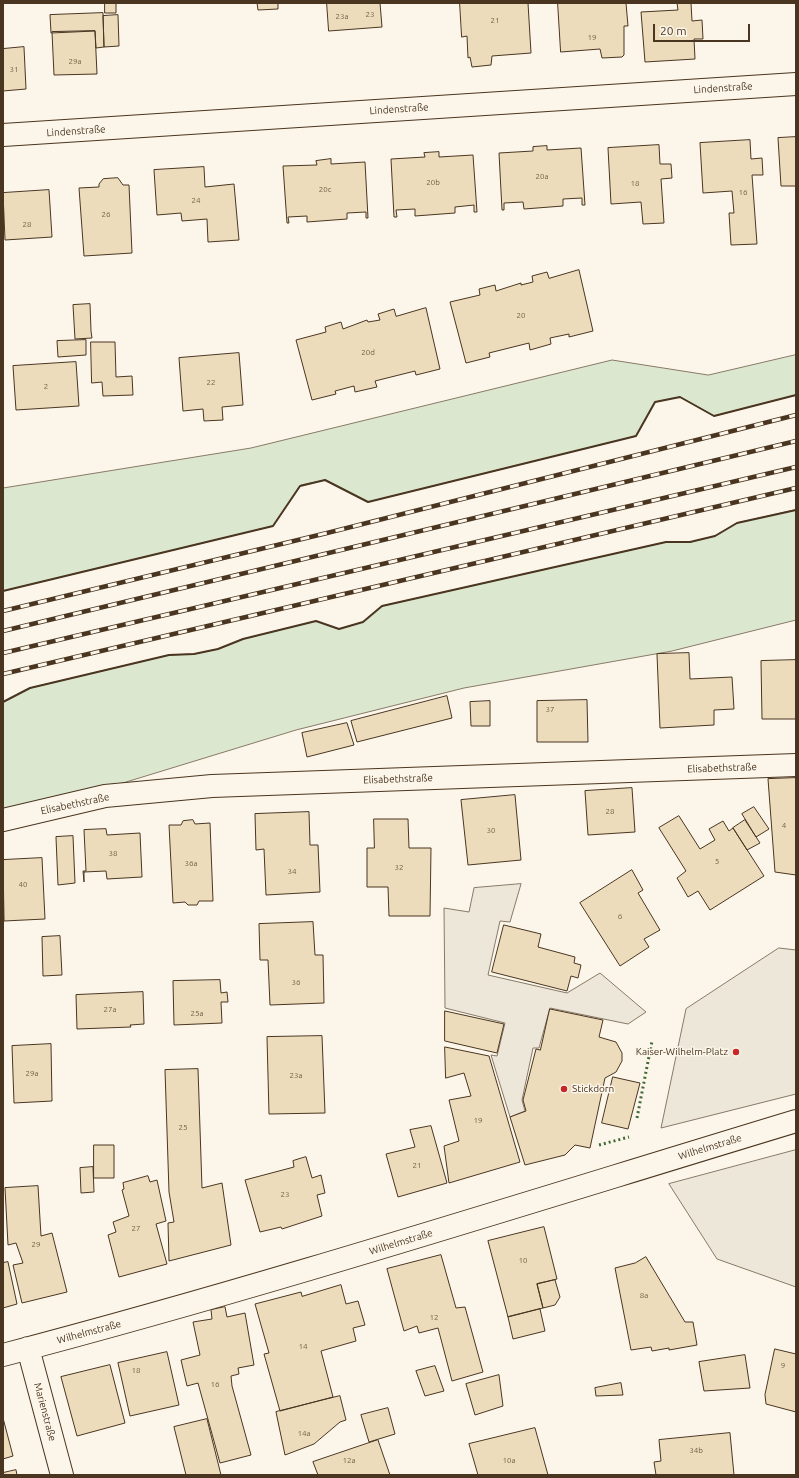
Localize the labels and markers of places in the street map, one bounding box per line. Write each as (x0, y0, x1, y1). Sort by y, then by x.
place label: Kaiser-Wilhelm-Platz (636, 1046, 728, 1058)
marker: Kaiser-Wilhelm-Platz (731, 1047, 741, 1057)
place label: Stickdorn (572, 1083, 614, 1095)
marker: Stickdorn (559, 1084, 569, 1094)

